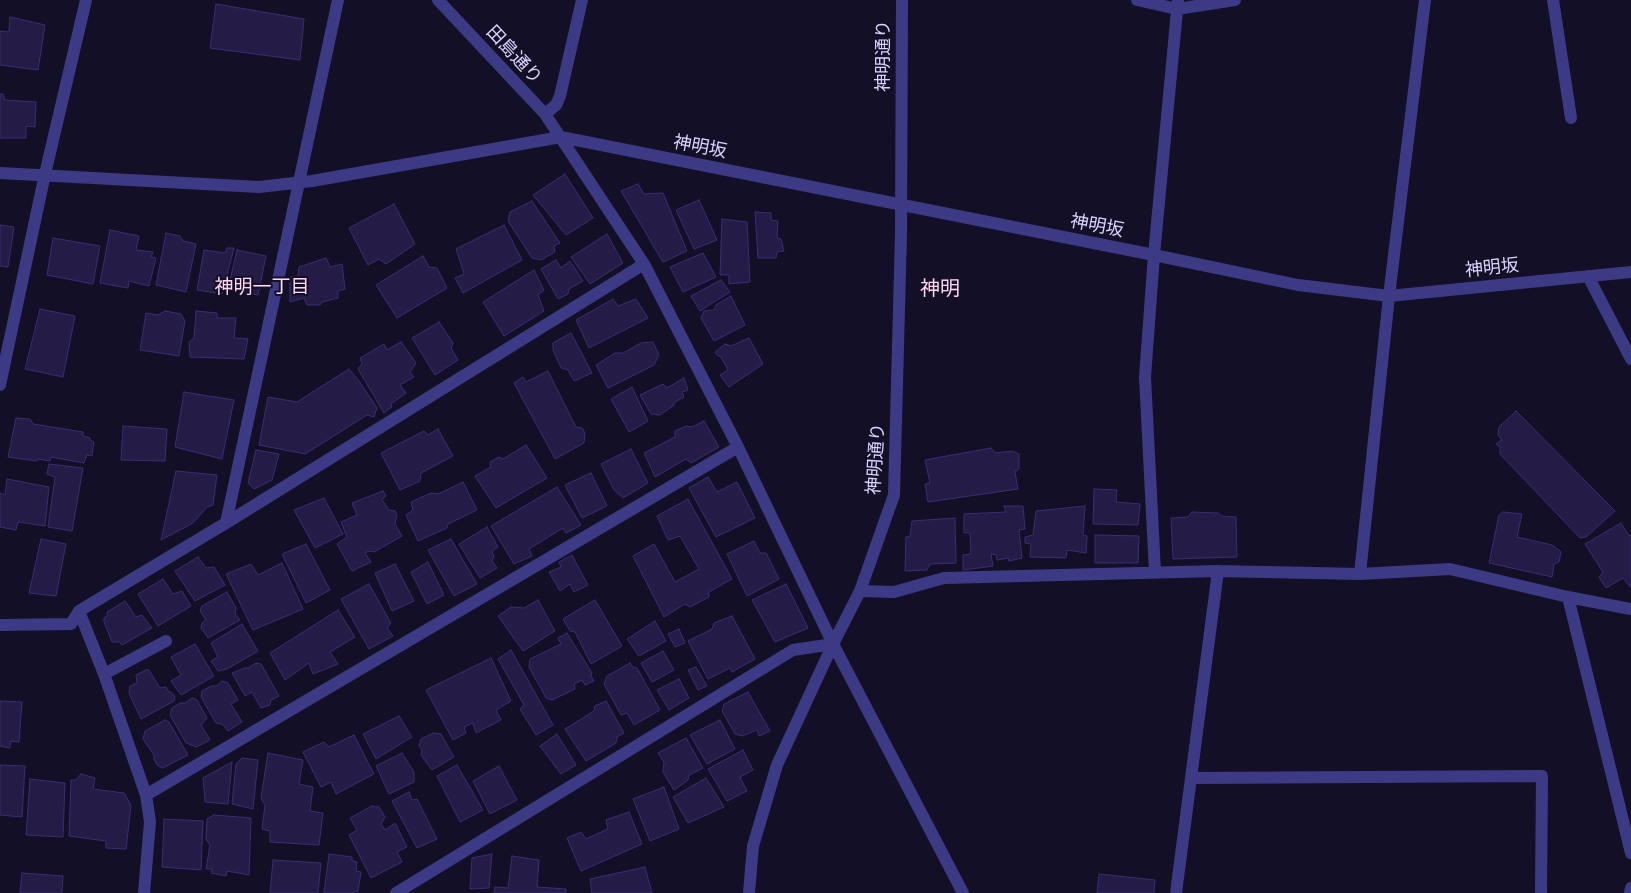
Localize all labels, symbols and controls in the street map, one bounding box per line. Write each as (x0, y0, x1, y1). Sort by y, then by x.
street label: 神明通り (873, 20, 895, 92)
street label: 田島通り (482, 21, 546, 89)
street label: 神明坂 (671, 131, 729, 163)
street label: 神明坂 (1068, 210, 1126, 242)
street label: 神明坂 (1464, 254, 1520, 282)
district label: 神明一丁目 (215, 276, 309, 298)
district label: 神明 (920, 277, 960, 301)
street label: 神明通り (863, 422, 889, 496)

